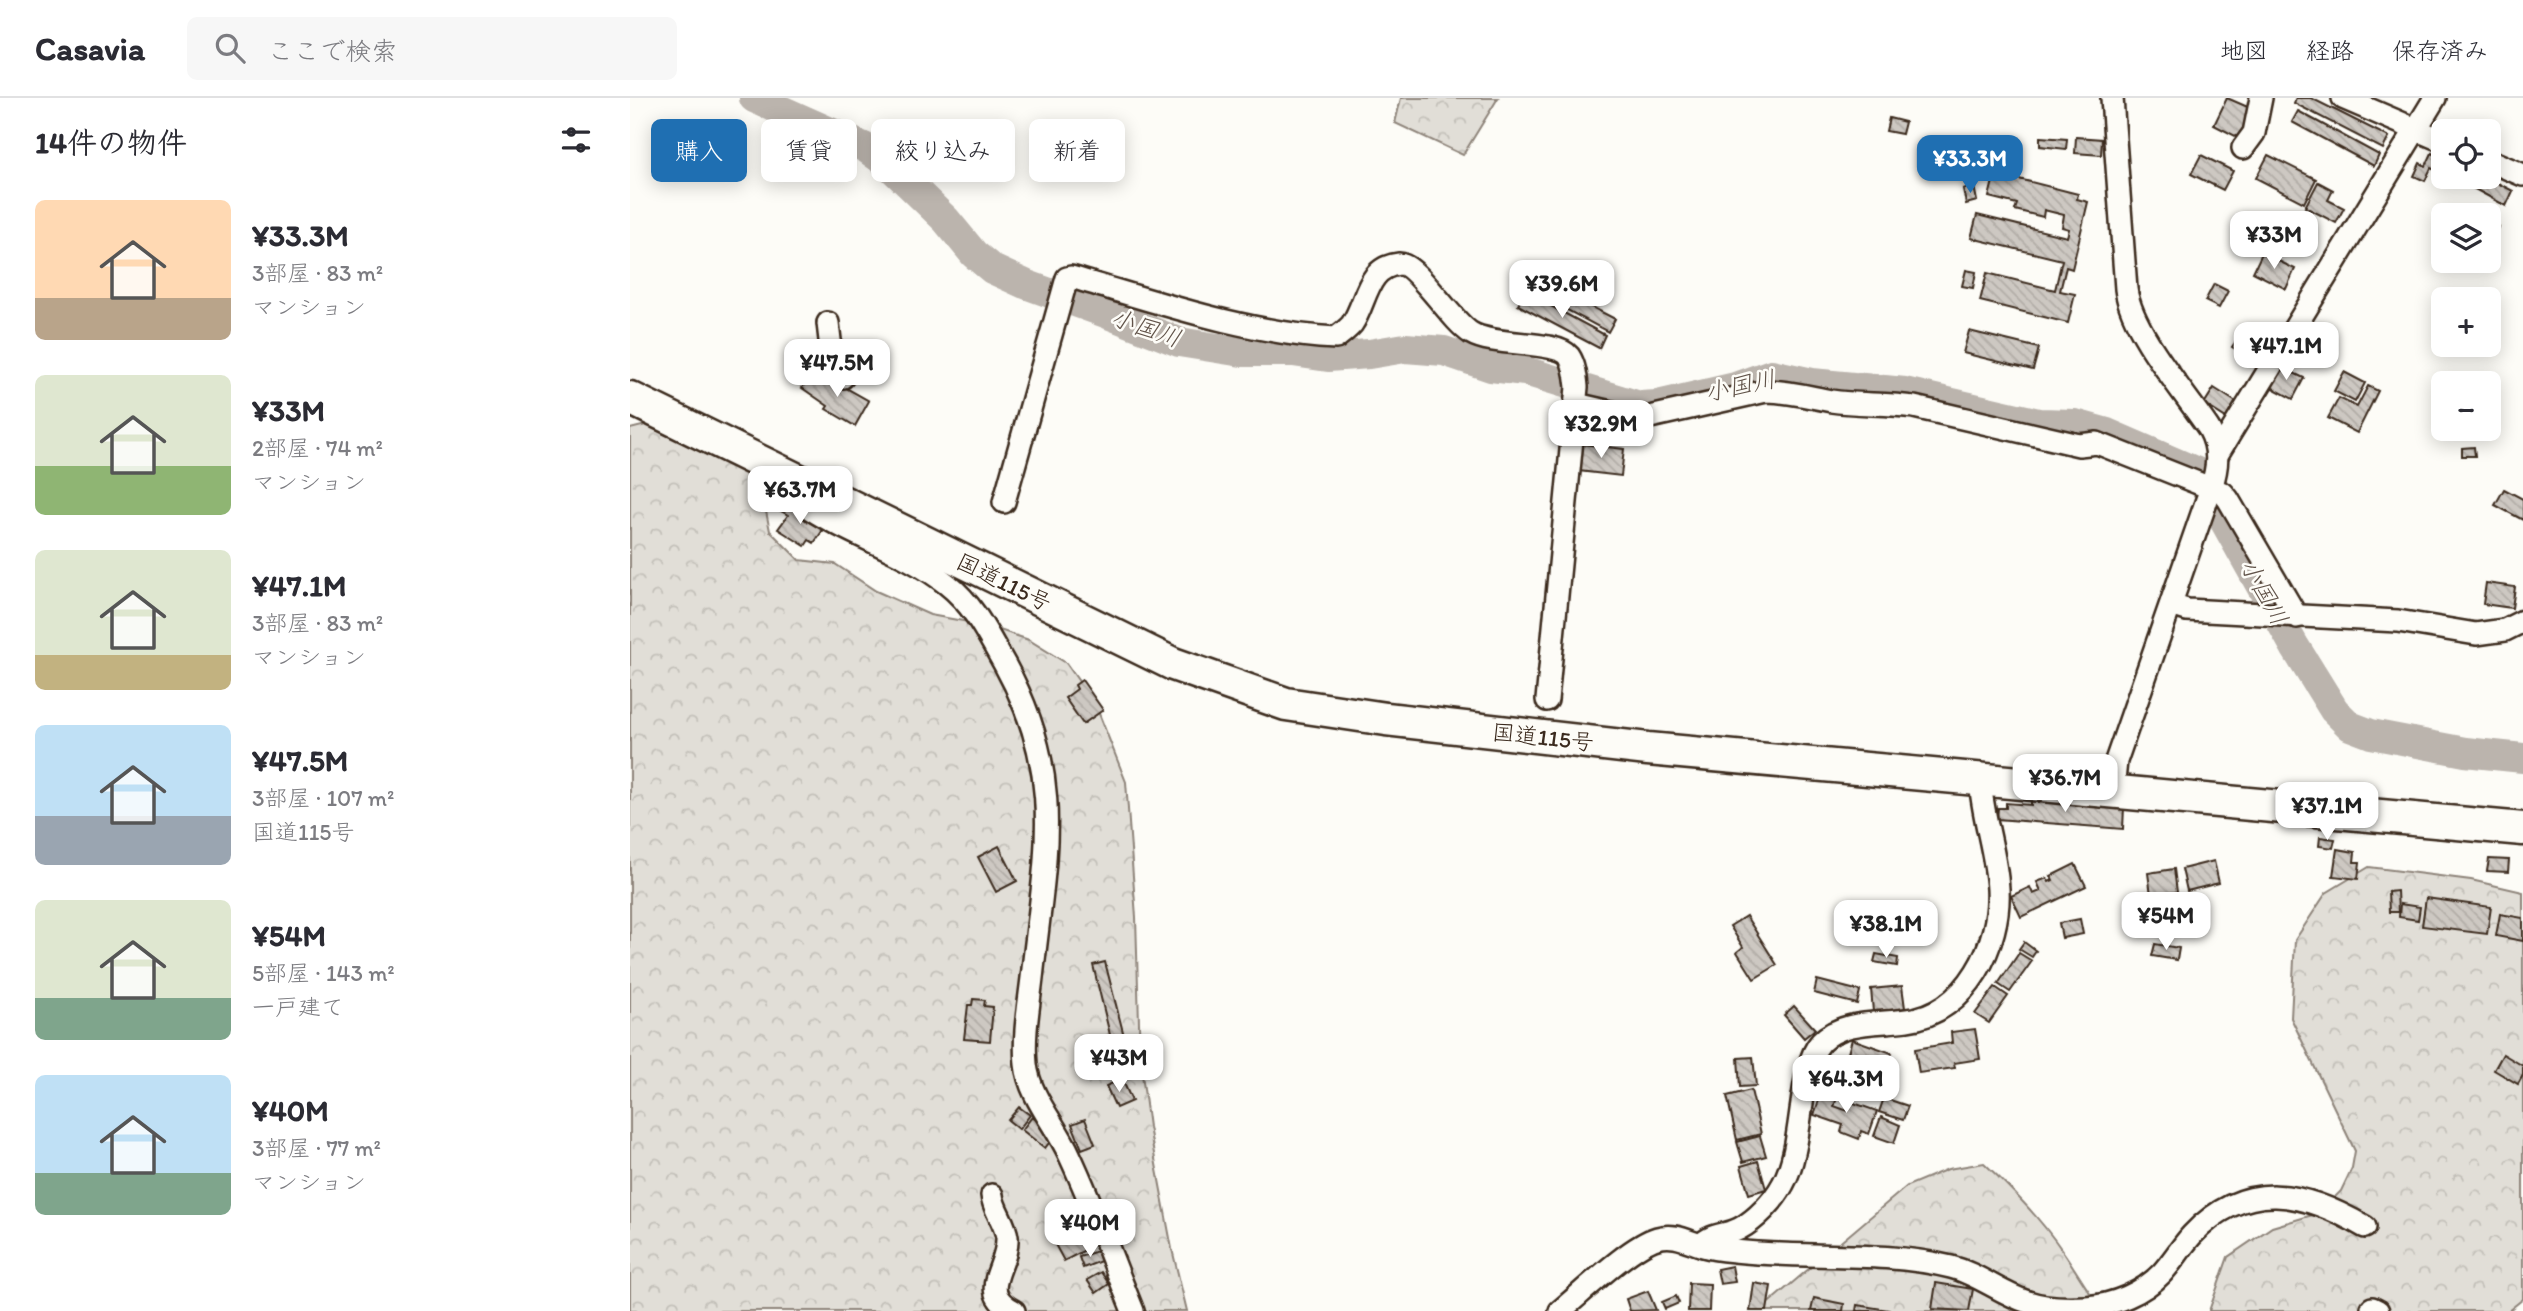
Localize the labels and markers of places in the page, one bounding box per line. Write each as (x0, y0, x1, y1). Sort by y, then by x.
pin: ¥33.3M (1913, 136, 2027, 195)
pin: ¥33M (2233, 212, 2315, 271)
pin: ¥39.6M (1505, 260, 1619, 320)
pin: ¥47.1M (2229, 322, 2343, 382)
pin: ¥47.5M (780, 340, 894, 399)
pin: ¥32.9M (1544, 400, 1658, 460)
pin: ¥63.7M (743, 466, 857, 526)
pin: ¥36.7M (2008, 754, 2122, 814)
pin: ¥37.1M (2270, 782, 2384, 842)
pin: ¥54M (2125, 892, 2207, 952)
pin: ¥38.1M (1829, 900, 1943, 960)
pin: ¥43M (1078, 1034, 1160, 1094)
pin: ¥64.3M (1789, 1056, 1903, 1115)
pin: ¥40M (1049, 1200, 1131, 1259)

